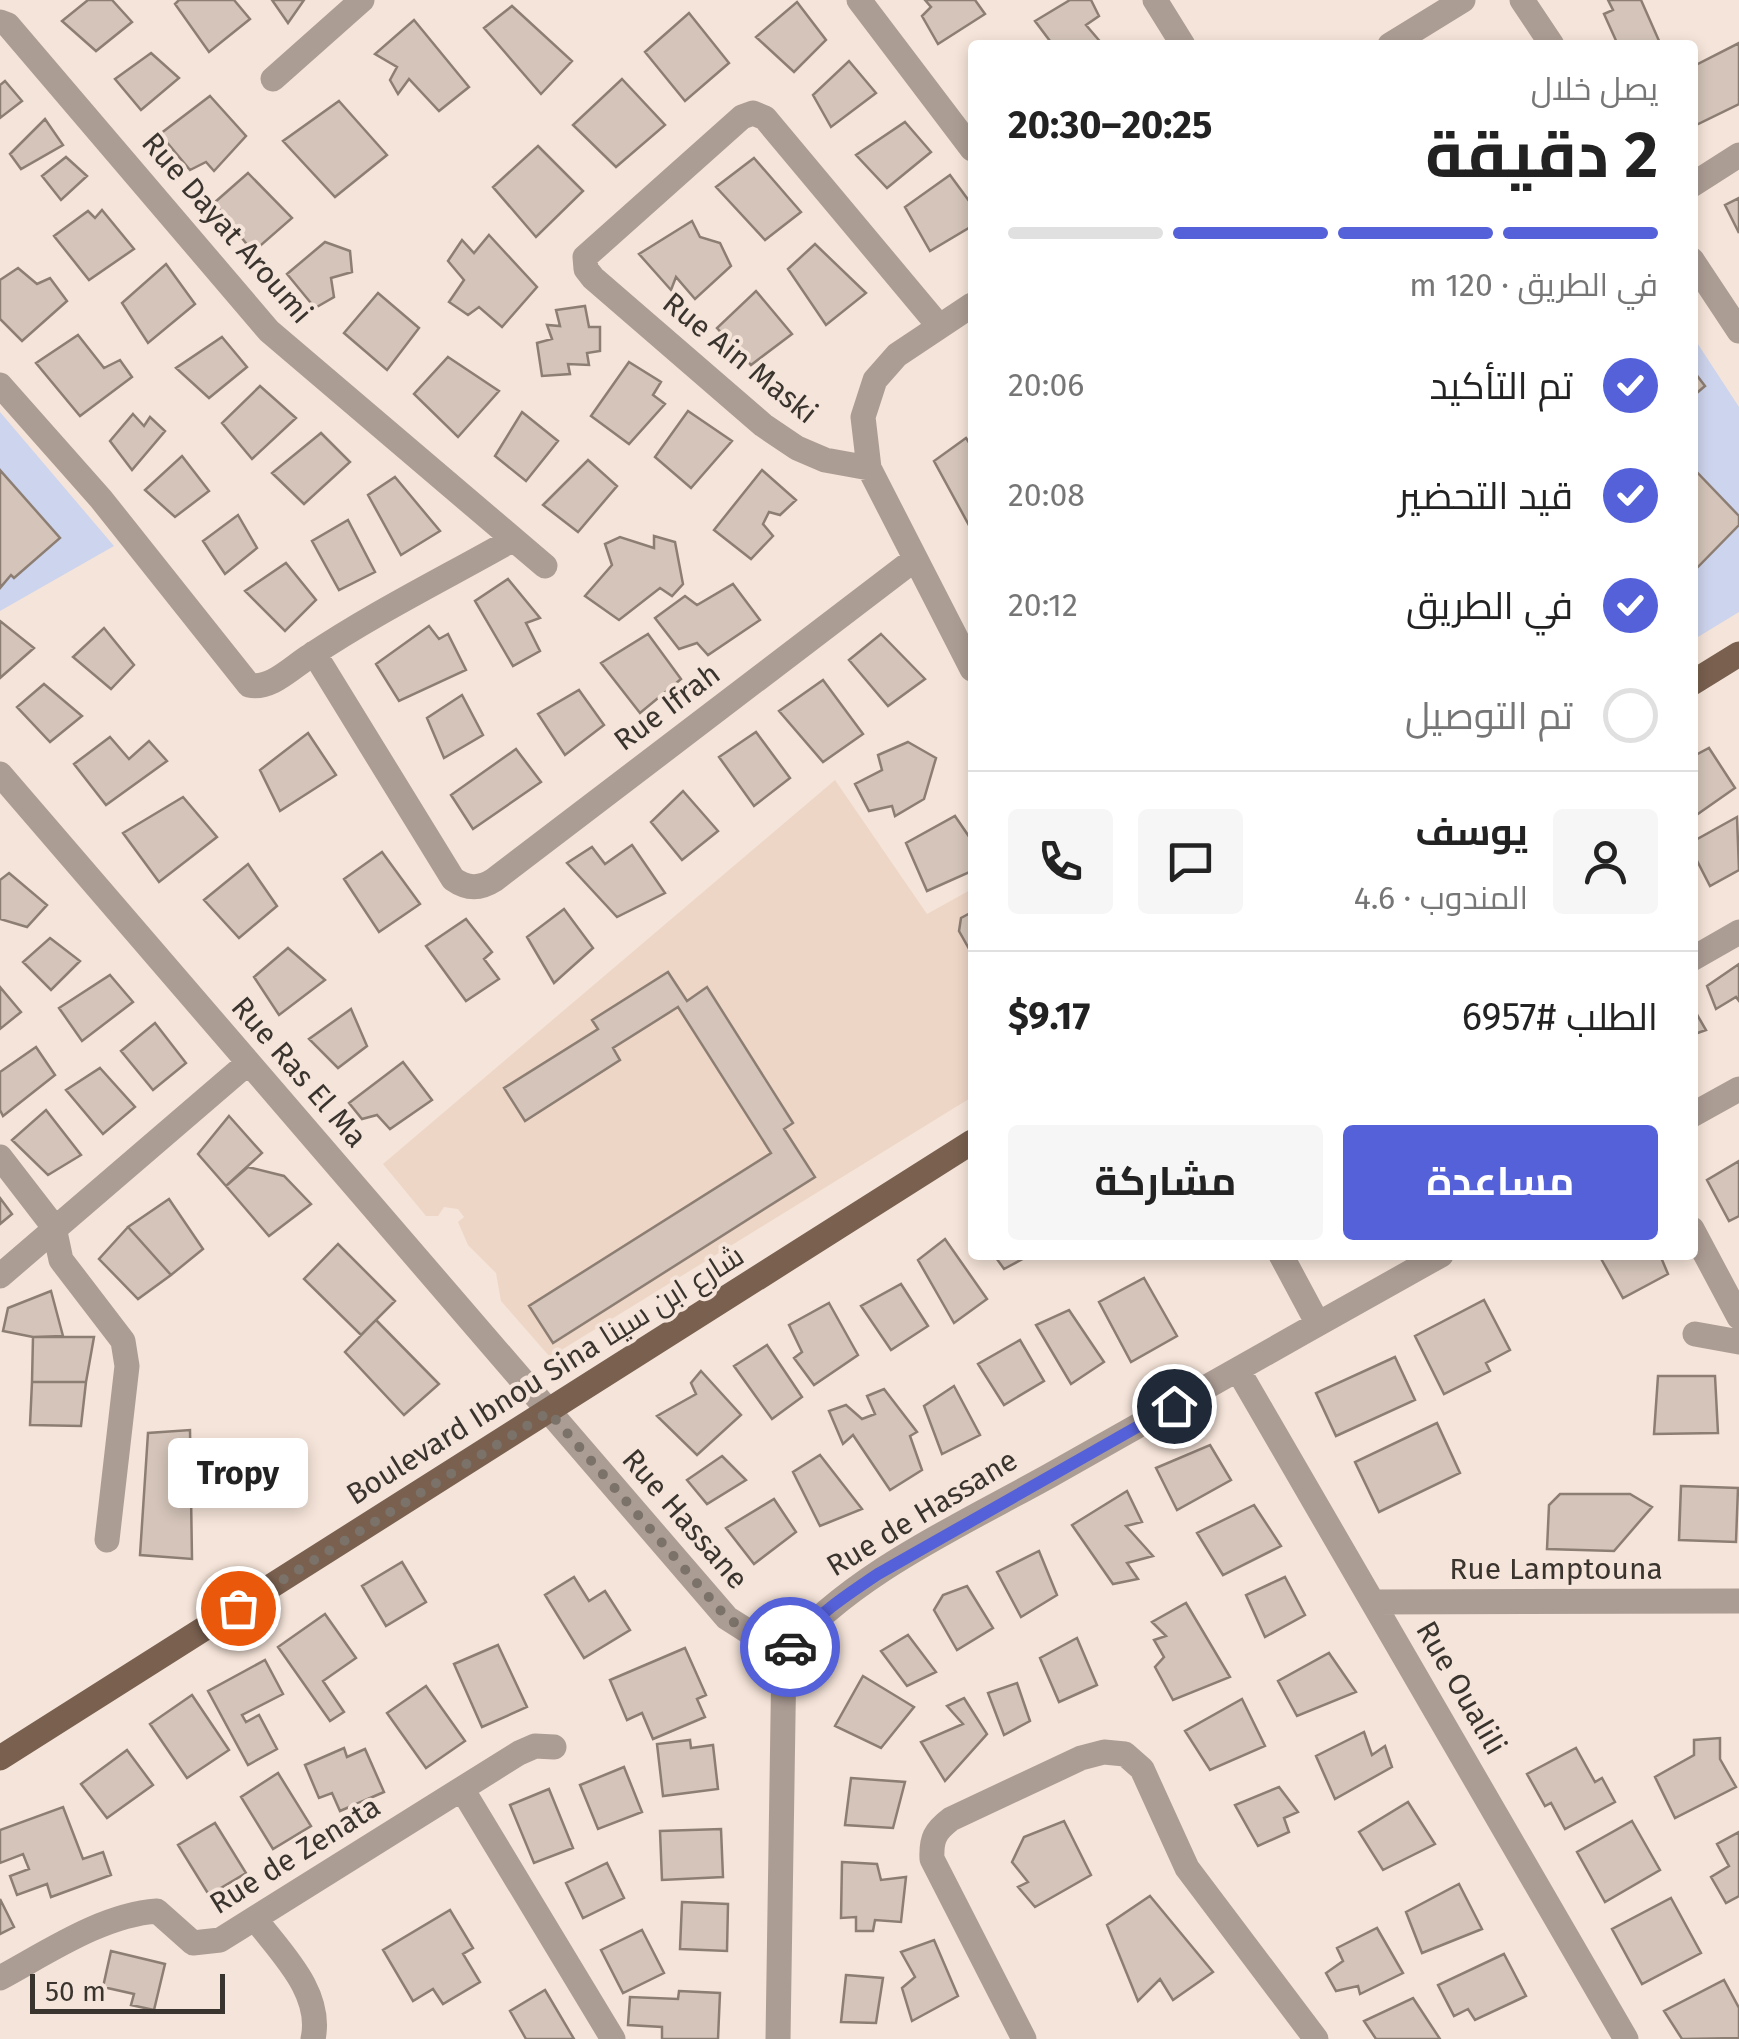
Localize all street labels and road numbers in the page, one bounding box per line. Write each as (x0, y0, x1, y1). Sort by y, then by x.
street label: Rue Dayat Aroumi (134, 125, 320, 331)
street label: Rue Ain Maski (656, 285, 824, 431)
street label: Rue Ifrah (607, 656, 727, 758)
street label: Rue Ras El Ma (224, 989, 374, 1155)
street label: Boulevard Ibnou Sina شارع ابن سينا (340, 1237, 751, 1514)
street label: Rue Hassane (614, 1442, 756, 1596)
street label: Rue de Hassane (820, 1442, 1024, 1584)
street label: Rue Lamptouna (1449, 1551, 1663, 1587)
street label: Rue Oualili (1408, 1615, 1514, 1761)
street label: Rue de Zenata (203, 1788, 387, 1922)

